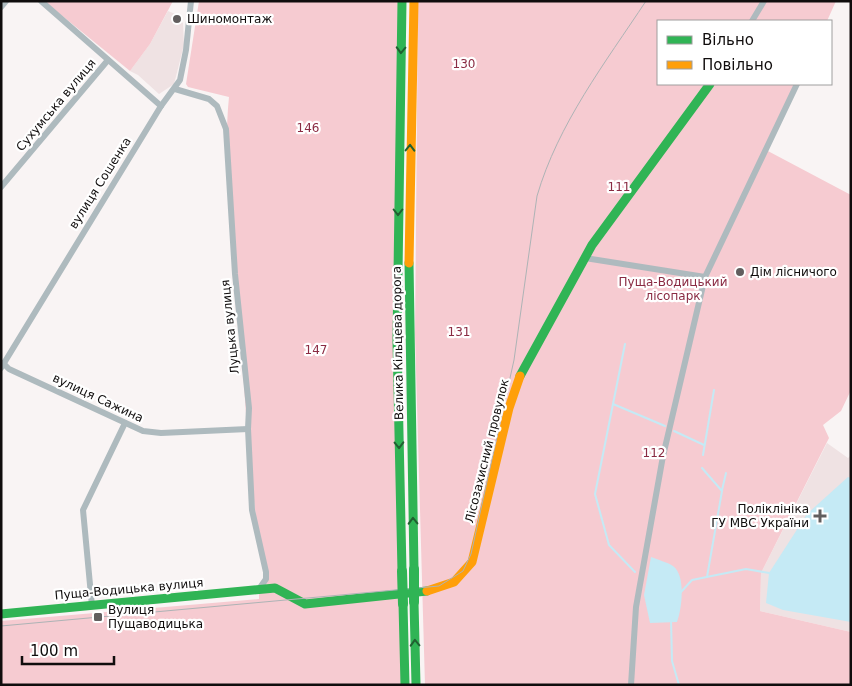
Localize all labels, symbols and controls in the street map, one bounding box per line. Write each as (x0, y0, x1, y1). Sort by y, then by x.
place label: Шиномонтаж (187, 12, 272, 26)
marker: Шиномонтаж (171, 13, 183, 25)
legend (657, 20, 832, 85)
text: Вільно (702, 31, 754, 49)
one-way arrow (395, 46, 406, 54)
street label: Сухумська вулиця (13, 56, 99, 154)
text: Повільно (702, 56, 773, 74)
park label: 130 (453, 57, 475, 71)
park label: 146 (297, 121, 319, 135)
street label: вулиця Сошенка (66, 135, 134, 231)
one-way arrow (405, 144, 415, 152)
park label: 111 (608, 180, 630, 194)
one-way arrow (393, 209, 403, 217)
place label: Дім лісничого (750, 265, 837, 279)
street label: Велика Кільцева дорога (390, 266, 406, 420)
marker: Дім лісничого (734, 266, 746, 278)
park label: Пуща-Водицький лісопарк (619, 275, 727, 303)
street label: Луцька вулиця (218, 279, 242, 375)
park label: 131 (448, 325, 470, 339)
park label: 147 (305, 343, 327, 357)
street label: вулиця Сажина (50, 371, 146, 425)
street label: Лісозахисний провулок (462, 377, 512, 525)
one-way arrow (394, 441, 405, 449)
park label: 112 (643, 446, 665, 460)
place label: Поліклініка ГУ МВС України (711, 502, 809, 530)
marker: Поліклініка ГУ МВС України (813, 509, 827, 523)
one-way arrow (408, 516, 418, 524)
street label: Пуща-Водицька вулиця (54, 576, 204, 602)
place label: Вулиця Пущаводицька (108, 603, 203, 631)
marker: Вулиця Пущаводицька (92, 611, 104, 623)
scale bar (22, 634, 115, 666)
one-way arrow (410, 639, 420, 647)
text: 100 m (30, 642, 78, 660)

